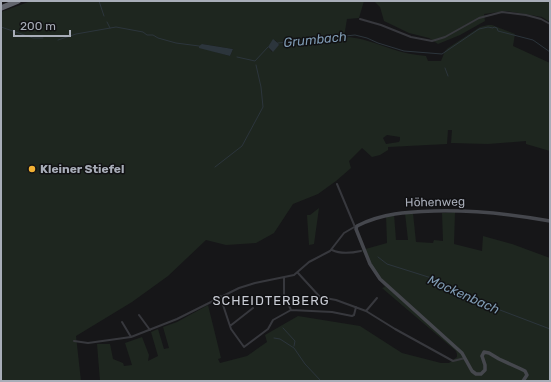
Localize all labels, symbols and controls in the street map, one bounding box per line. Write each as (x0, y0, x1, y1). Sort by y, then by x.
scale bar (14, 12, 70, 38)
text: 200 m (20, 19, 56, 33)
water label: Grumbach (283, 29, 348, 50)
place label: Kleiner Stiefel (40, 162, 124, 176)
marker: Kleiner Stiefel (27, 164, 37, 174)
street label: Höhenweg (405, 194, 465, 210)
water label: Mockenbach (426, 272, 502, 317)
district label: SCHEIDTERBERG (212, 293, 330, 308)

